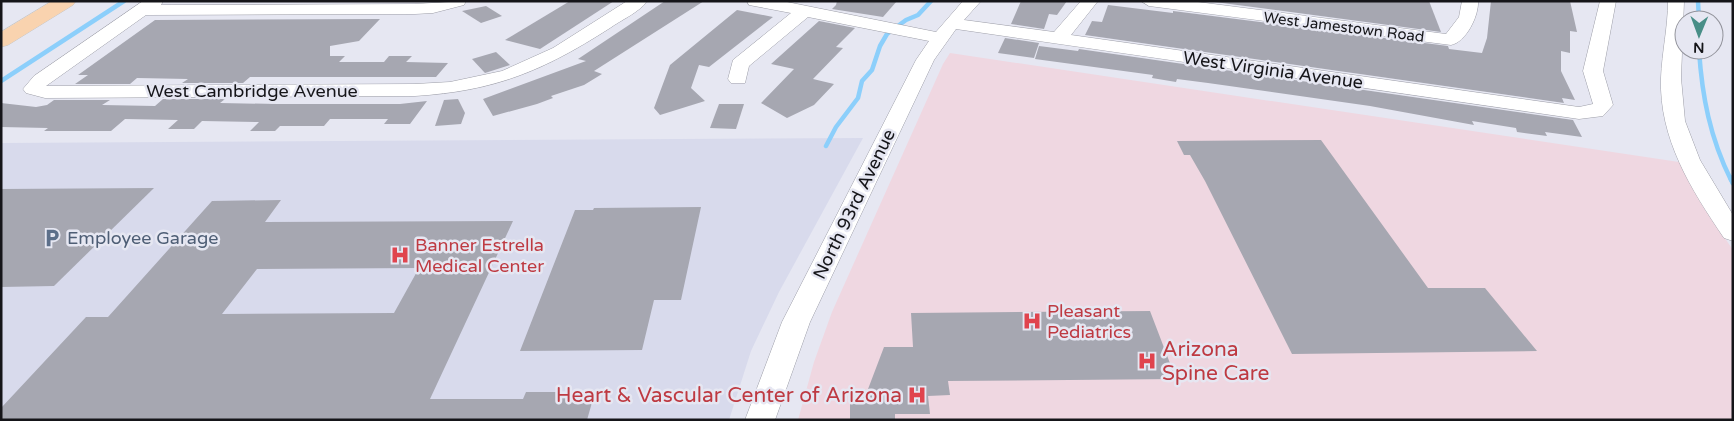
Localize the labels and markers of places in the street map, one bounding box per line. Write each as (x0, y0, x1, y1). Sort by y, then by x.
parking icon: Employee Garage (41, 227, 63, 249)
place label: Employee Garage (67, 227, 218, 249)
place label: Banner Estrella Medical Center (415, 234, 544, 277)
hospital icon: Banner Estrella Medical Center (389, 244, 411, 266)
place label: Pleasant Pediatrics (1047, 300, 1131, 343)
hospital icon: Pleasant Pediatrics (1021, 310, 1043, 332)
place label: Arizona Spine Care (1162, 337, 1270, 386)
hospital icon: Arizona Spine Care (1136, 350, 1158, 372)
place label: Heart & Vascular Center of Arizona (556, 383, 902, 408)
hospital icon: Heart & Vascular Center of Arizona (906, 384, 928, 406)

